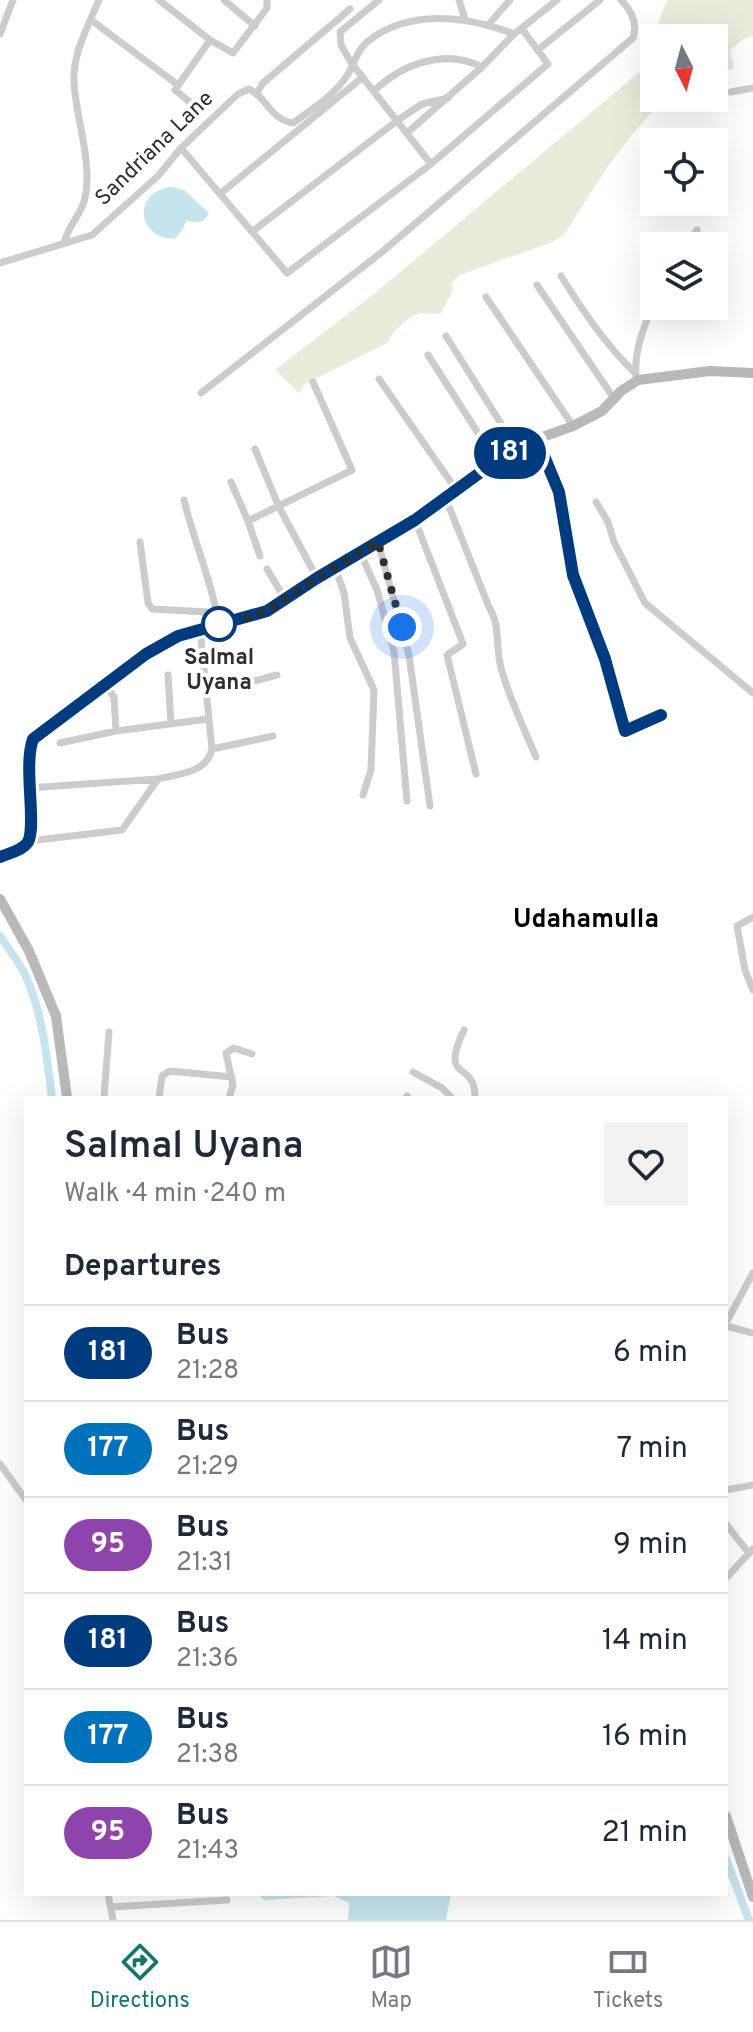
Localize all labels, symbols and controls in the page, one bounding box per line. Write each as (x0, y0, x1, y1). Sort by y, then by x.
north arrow (640, 24, 728, 112)
map controls (640, 24, 728, 320)
street label: Sandriana Lane (90, 86, 220, 212)
button: locate (640, 128, 728, 216)
button: layers (640, 232, 728, 320)
line badge: 181 (464, 427, 556, 479)
text: 181 (490, 435, 530, 471)
marker: Salmal Uyana (202, 607, 236, 641)
your location (382, 607, 422, 647)
place label: Salmal Uyana (184, 645, 254, 697)
district label: Udahamulla (513, 904, 659, 937)
button: heart (604, 1122, 688, 1206)
text: Salmal Uyana (64, 1123, 303, 1172)
text: Walk · 4 min · 240 m (64, 1178, 286, 1211)
text: Departures (64, 1249, 222, 1286)
text: Bus (176, 1318, 229, 1355)
text: 181 (88, 1335, 128, 1371)
text: 6 min (613, 1335, 688, 1372)
text: 21:28 (176, 1355, 239, 1388)
text: Bus (176, 1414, 229, 1451)
text: 177 (87, 1431, 129, 1467)
text: 7 min (617, 1431, 688, 1468)
text: 21:29 (176, 1451, 239, 1484)
text: Bus (176, 1510, 229, 1547)
text: 95 (91, 1527, 125, 1563)
text: 9 min (613, 1527, 688, 1564)
text: 21:31 (176, 1547, 233, 1580)
text: Bus (176, 1606, 229, 1643)
text: 181 (88, 1623, 128, 1659)
text: 14 min (602, 1623, 688, 1660)
text: 21:36 (176, 1643, 239, 1676)
text: Bus (176, 1702, 229, 1739)
text: 177 (87, 1719, 129, 1755)
text: 16 min (602, 1719, 688, 1756)
text: 21:38 (176, 1739, 239, 1772)
text: Bus (176, 1798, 229, 1835)
text: 95 (91, 1815, 125, 1851)
text: 21 min (601, 1815, 688, 1852)
text: 21:43 (176, 1835, 239, 1868)
tab: Directions (90, 1940, 190, 2015)
tab: Map (369, 1940, 413, 2015)
tab: Tickets (593, 1940, 663, 2015)

